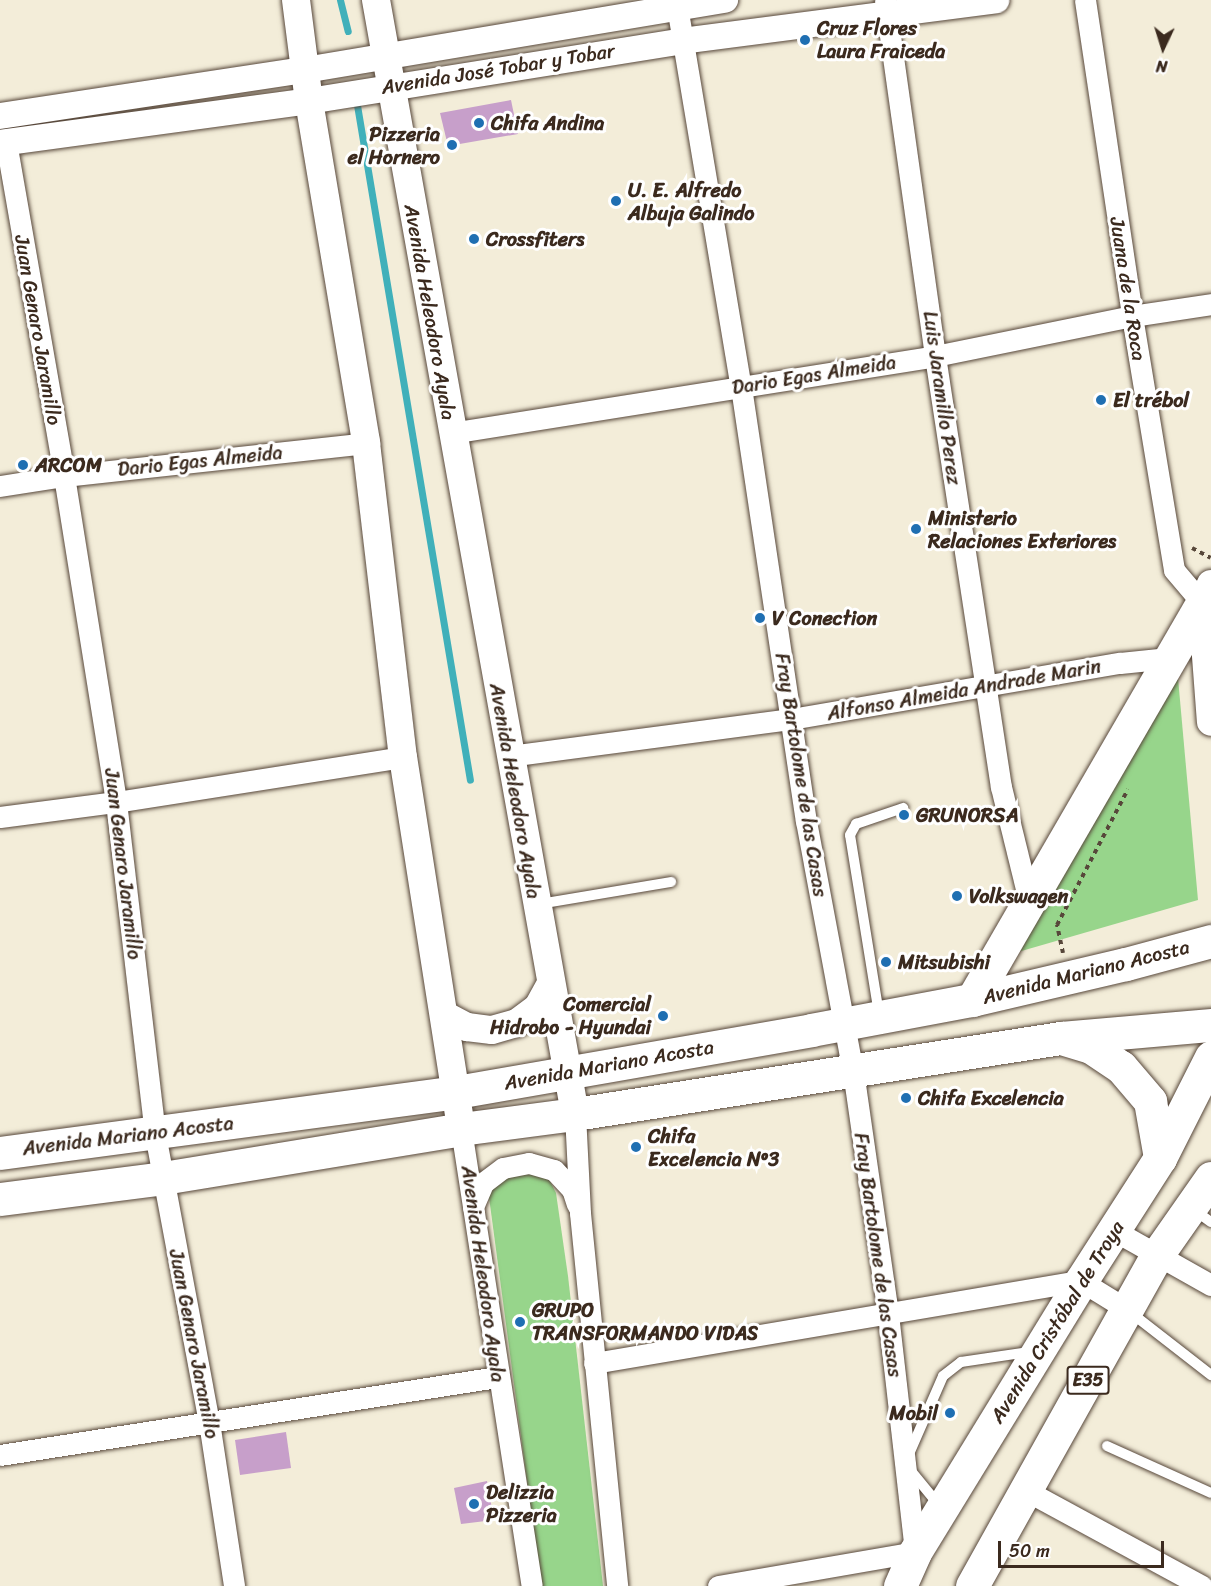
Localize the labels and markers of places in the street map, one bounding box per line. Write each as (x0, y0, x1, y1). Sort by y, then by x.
place label: Cruz Flores Laura Fraiceda (817, 16, 945, 63)
marker: Cruz Flores Laura Fraiceda (798, 33, 812, 47)
place label: Chifa Andina (491, 111, 604, 135)
marker: Chifa Andina (472, 116, 486, 130)
place label: Pizzeria el Hornero (347, 122, 440, 169)
marker: Pizzeria el Hornero (445, 138, 459, 152)
place label: U. E. Alfredo Albuja Galindo (628, 178, 754, 225)
marker: U. E. Alfredo Albuja Galindo (609, 194, 623, 208)
place label: Crossfiters (486, 227, 584, 251)
marker: Crossfiters (467, 232, 481, 246)
place label: El trébol (1113, 388, 1189, 412)
marker: El trébol (1094, 393, 1108, 407)
place label: ARCOM (35, 453, 102, 477)
marker: ARCOM (16, 458, 30, 472)
place label: Ministerio Relaciones Exteriores (928, 506, 1119, 553)
marker: Ministerio Relaciones Exteriores (909, 522, 923, 536)
place label: V Conection (772, 606, 877, 630)
marker: V Conection (753, 611, 767, 625)
place label: GRUNORSA (916, 803, 1019, 827)
marker: GRUNORSA (897, 808, 911, 822)
place label: Volkswagen (969, 884, 1068, 908)
marker: Volkswagen (950, 889, 964, 903)
place label: Mitsubishi (898, 950, 990, 974)
marker: Mitsubishi (879, 955, 893, 969)
place label: Comercial Hidrobo - Hyundai (490, 993, 651, 1040)
marker: Comercial Hidrobo - Hyundai (656, 1009, 670, 1023)
place label: Chifa Excelencia (918, 1086, 1064, 1110)
marker: Chifa Excelencia (899, 1091, 913, 1105)
place label: Chifa Excelencia Nº3 (648, 1124, 779, 1171)
marker: Chifa Excelencia Nº3 (629, 1140, 643, 1154)
place label: GRUPO TRANSFORMANDO VIDAS (532, 1298, 760, 1345)
marker: GRUPO TRANSFORMANDO VIDAS (513, 1315, 527, 1329)
place label: Mobil (889, 1401, 938, 1425)
marker: Mobil (943, 1406, 957, 1420)
place label: Delizzia Pizzeria (486, 1480, 557, 1527)
marker: Delizzia Pizzeria (467, 1497, 481, 1511)

